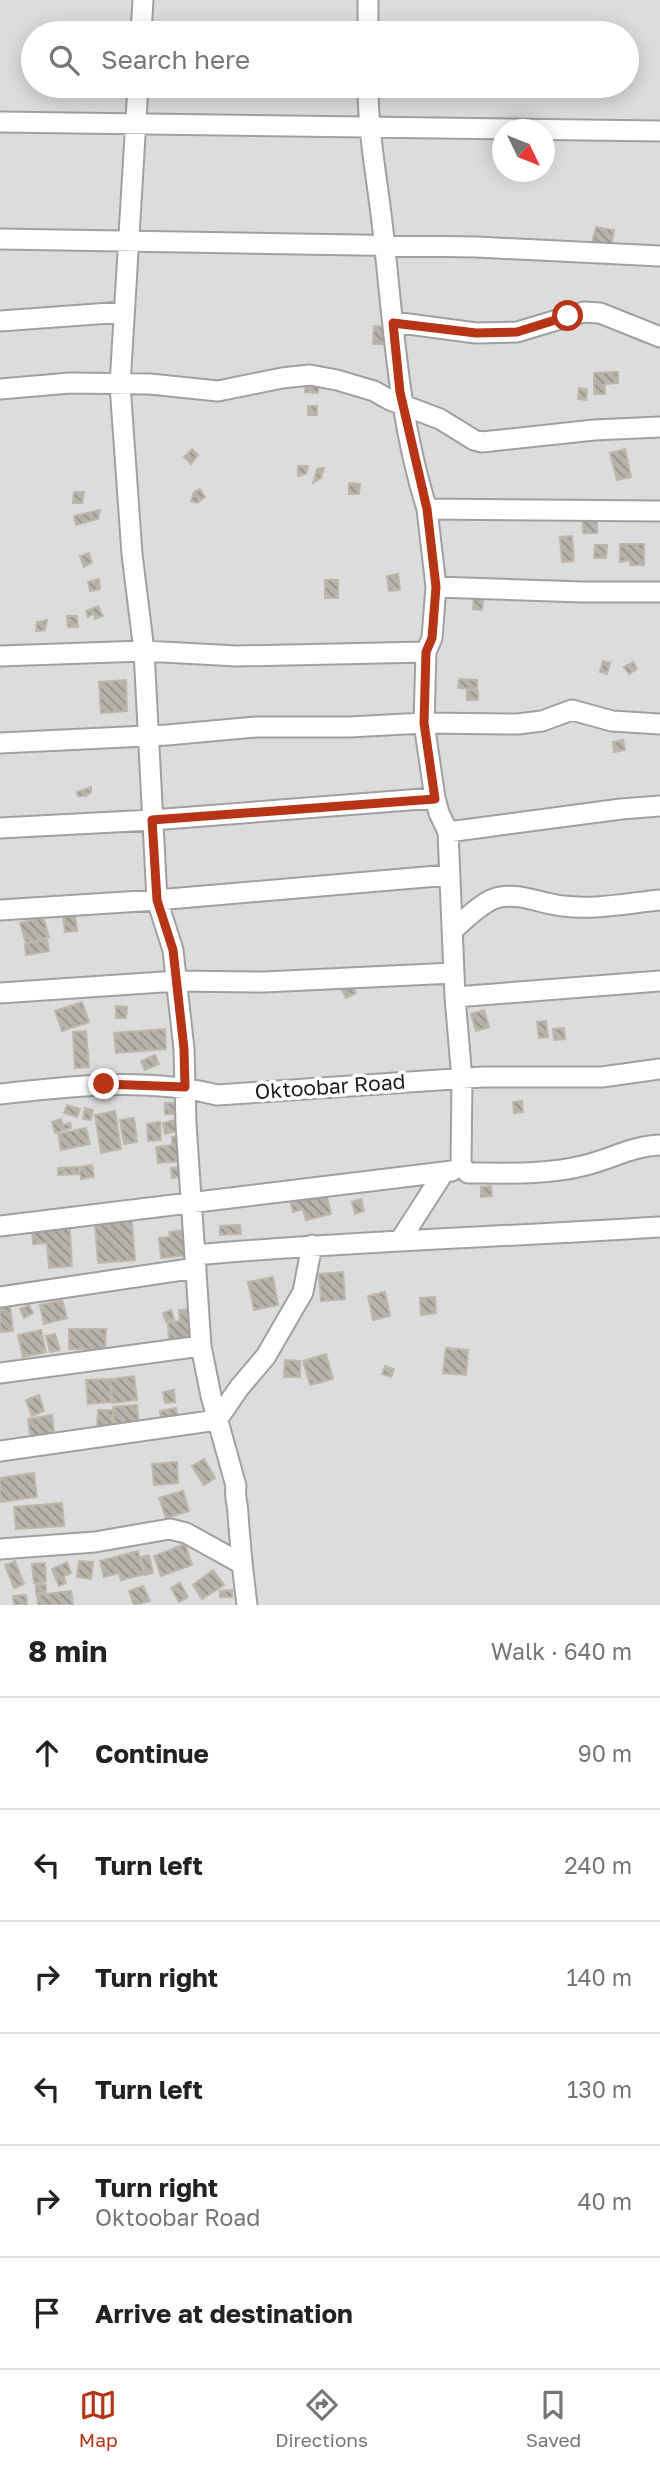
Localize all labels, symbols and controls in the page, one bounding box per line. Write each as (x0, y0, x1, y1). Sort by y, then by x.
search box (21, 21, 639, 98)
icon: search (45, 41, 83, 79)
text: Search here (101, 44, 250, 75)
north arrow (492, 119, 555, 182)
route start (552, 300, 583, 331)
route end (88, 1068, 119, 1099)
street label: Oktoobar Road (254, 1068, 406, 1104)
text: 8 min (28, 1633, 107, 1669)
text: Walk · 640 m (491, 1637, 632, 1665)
icon: ahead (28, 1734, 66, 1772)
text: Continue (95, 1738, 209, 1769)
text: 90 m (578, 1739, 632, 1767)
icon: left (28, 1846, 66, 1884)
text: Turn left (95, 1850, 203, 1881)
text: 240 m (564, 1851, 632, 1879)
icon: right (28, 1958, 66, 1996)
text: Turn right (95, 1962, 218, 1993)
text: 140 m (566, 1963, 632, 1991)
icon: left (28, 2070, 66, 2108)
text: Turn left (95, 2074, 203, 2105)
text: 130 m (567, 2075, 632, 2103)
text: Turn right (95, 2172, 218, 2203)
icon: right (28, 2182, 66, 2220)
text: 40 m (578, 2187, 632, 2215)
text: Oktoobar Road (95, 2203, 261, 2231)
icon: arrive (28, 2294, 66, 2332)
text: Arrive at destination (95, 2298, 353, 2329)
tab: Map (79, 2386, 118, 2451)
tab: Directions (275, 2386, 368, 2451)
tab: Saved (526, 2386, 581, 2451)

